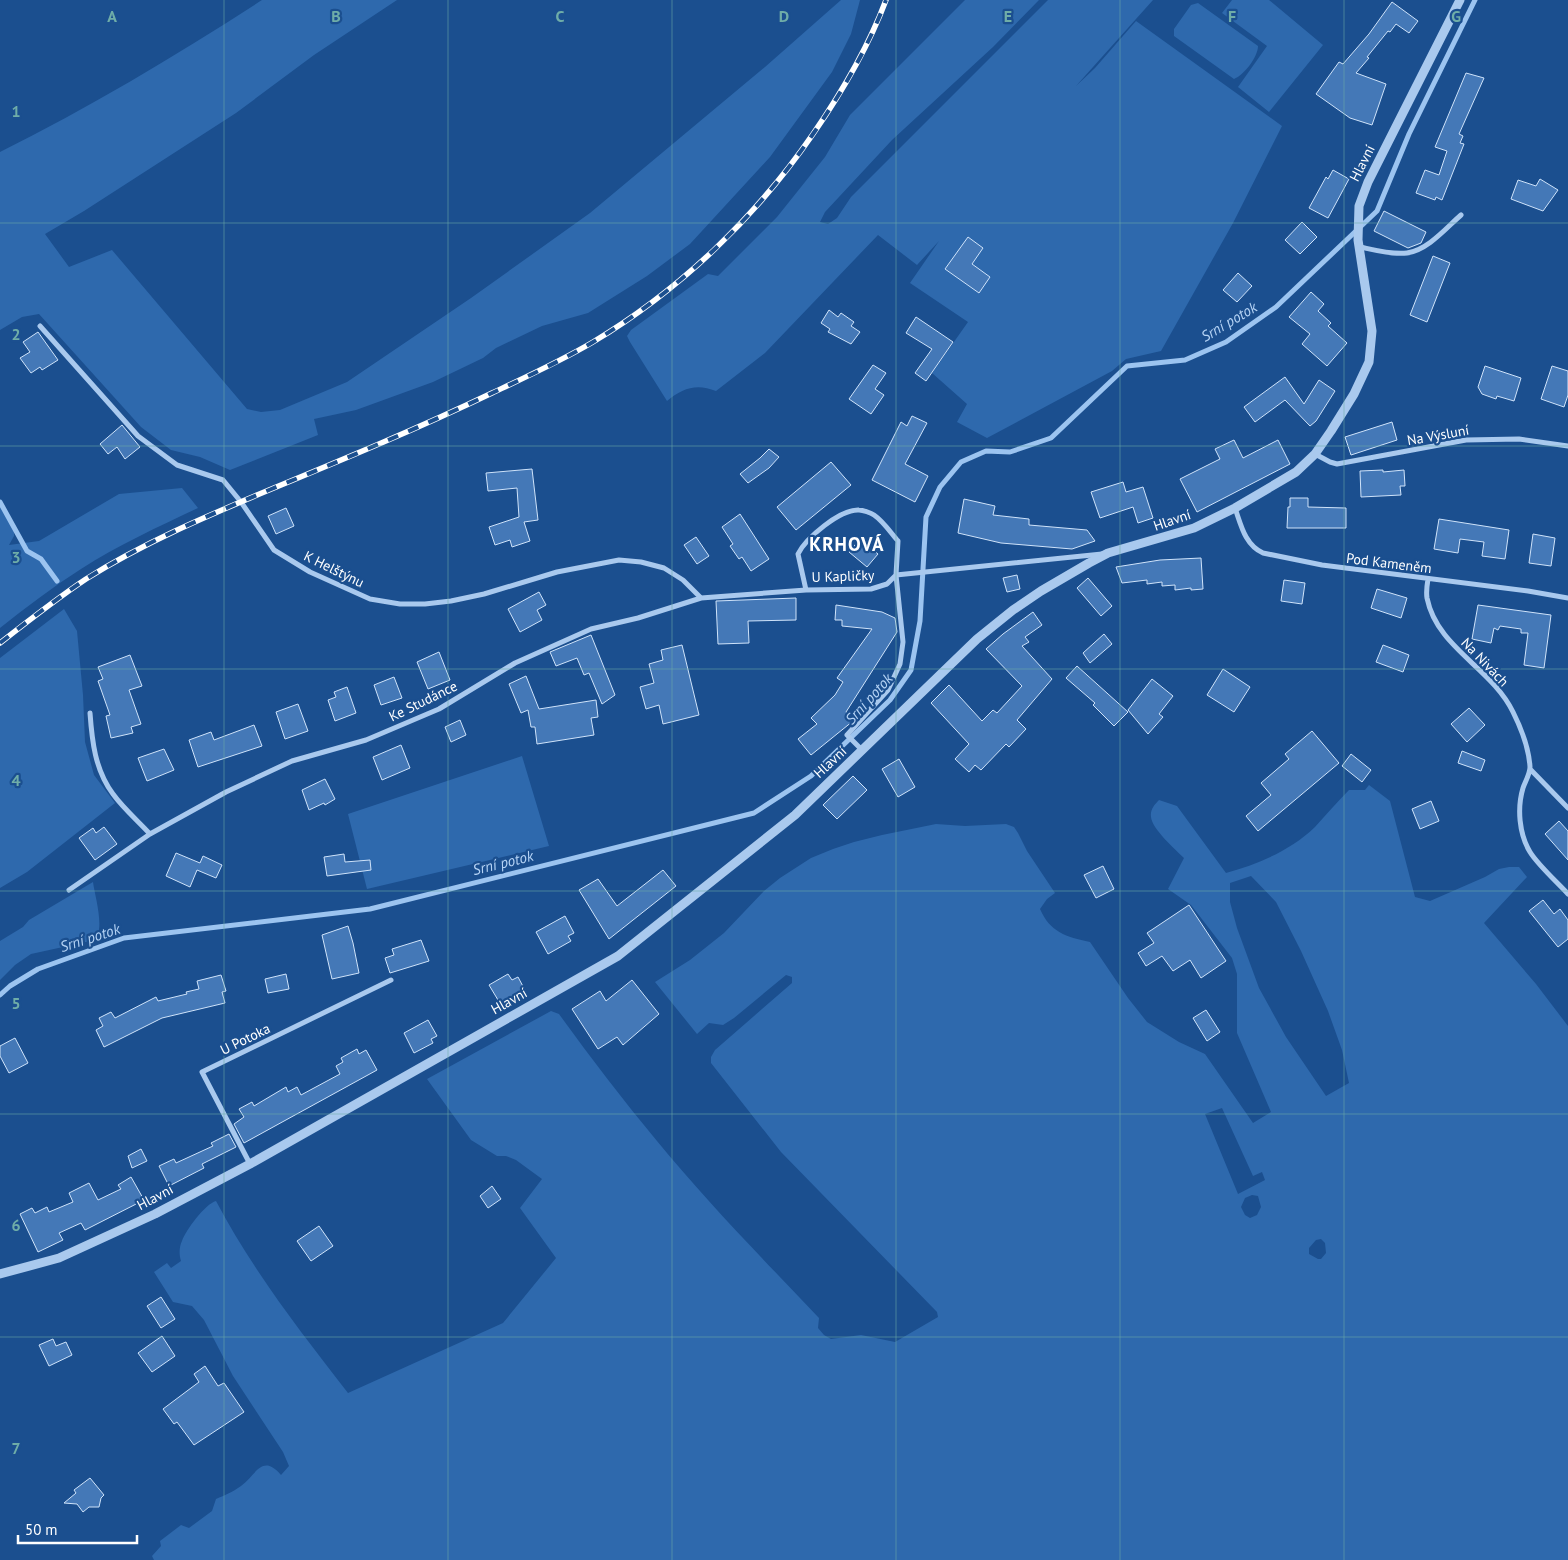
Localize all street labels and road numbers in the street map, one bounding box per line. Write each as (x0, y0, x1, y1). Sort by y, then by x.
street label: Hlavní (1345, 142, 1379, 184)
street label: Na Výsluní (1406, 421, 1471, 449)
street label: Hlavní (1151, 505, 1193, 535)
street label: K Helštýnu (301, 547, 367, 591)
street label: Pod Kameněm (1345, 549, 1433, 577)
street label: U Kapličky (811, 566, 875, 586)
street label: Na Nivách (1457, 634, 1513, 690)
street label: Ke Studánce (386, 677, 460, 725)
street label: Hlavní (810, 742, 850, 782)
street label: Hlavní (488, 984, 530, 1018)
street label: U Potoka (217, 1019, 273, 1059)
street label: Hlavní (134, 1180, 176, 1214)

